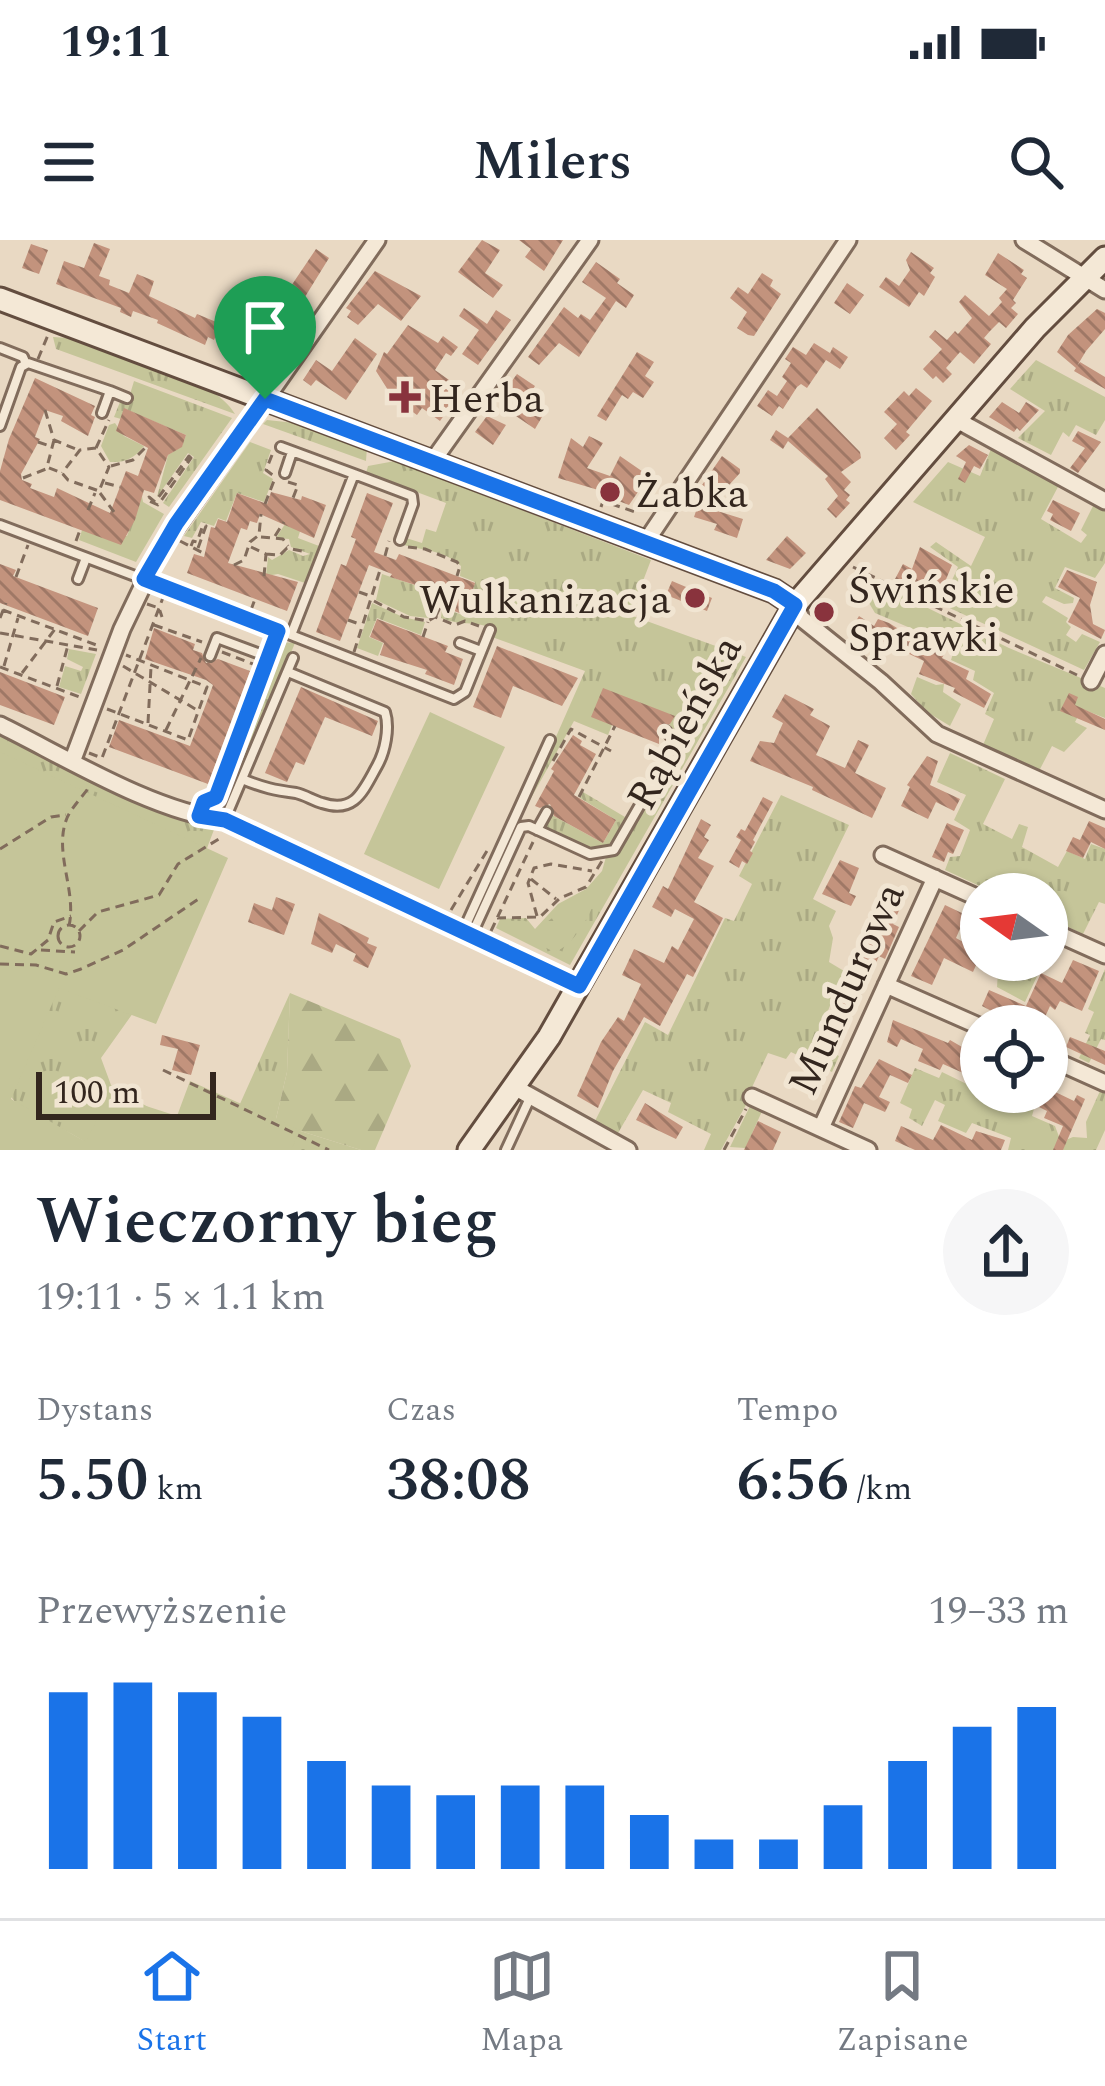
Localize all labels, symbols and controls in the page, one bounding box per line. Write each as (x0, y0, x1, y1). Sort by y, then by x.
text: 19:11 (60, 8, 173, 77)
text: Milers (473, 121, 632, 203)
icon: menu (36, 129, 102, 195)
icon: search (1003, 129, 1069, 195)
pin (214, 276, 316, 399)
icon: arrive (232, 294, 298, 360)
place label: Herba (429, 368, 545, 431)
marker: Herba (392, 384, 418, 410)
place label: Żabka (634, 463, 749, 526)
marker: Żabka (597, 479, 623, 505)
place label: Świńskie Sprawki (848, 559, 1015, 670)
place label: Wulkanizacja (419, 569, 671, 632)
marker: Wulkanizacja (682, 585, 708, 611)
marker: Świńskie Sprawki (811, 599, 837, 625)
street label: Rąbieńska (611, 624, 759, 822)
street label: Mundurowa (772, 872, 922, 1105)
north arrow (960, 873, 1068, 981)
map controls (960, 873, 1068, 1113)
button: locate (960, 1005, 1068, 1113)
scale bar (36, 1066, 216, 1119)
text: 100 m (54, 1068, 140, 1118)
text: Wieczorny bieg (36, 1172, 499, 1273)
button: share (943, 1189, 1069, 1315)
text: 19:11 · 5 × 1.1 km (36, 1268, 325, 1327)
text: Dystans (36, 1385, 153, 1435)
text: Czas (386, 1385, 456, 1435)
text: Tempo (737, 1385, 838, 1435)
text: 5.50 (36, 1435, 148, 1527)
text: 38:08 (386, 1435, 531, 1527)
text: 6:56 (737, 1435, 849, 1527)
text: km (148, 1464, 203, 1514)
text: /km (849, 1464, 912, 1514)
text: Przewyższenie (36, 1582, 287, 1641)
text: 19–33 m (928, 1582, 1069, 1641)
tab: Start (137, 1943, 207, 2065)
tab: Mapa (480, 1943, 563, 2065)
tab: Zapisane (836, 1943, 968, 2065)

